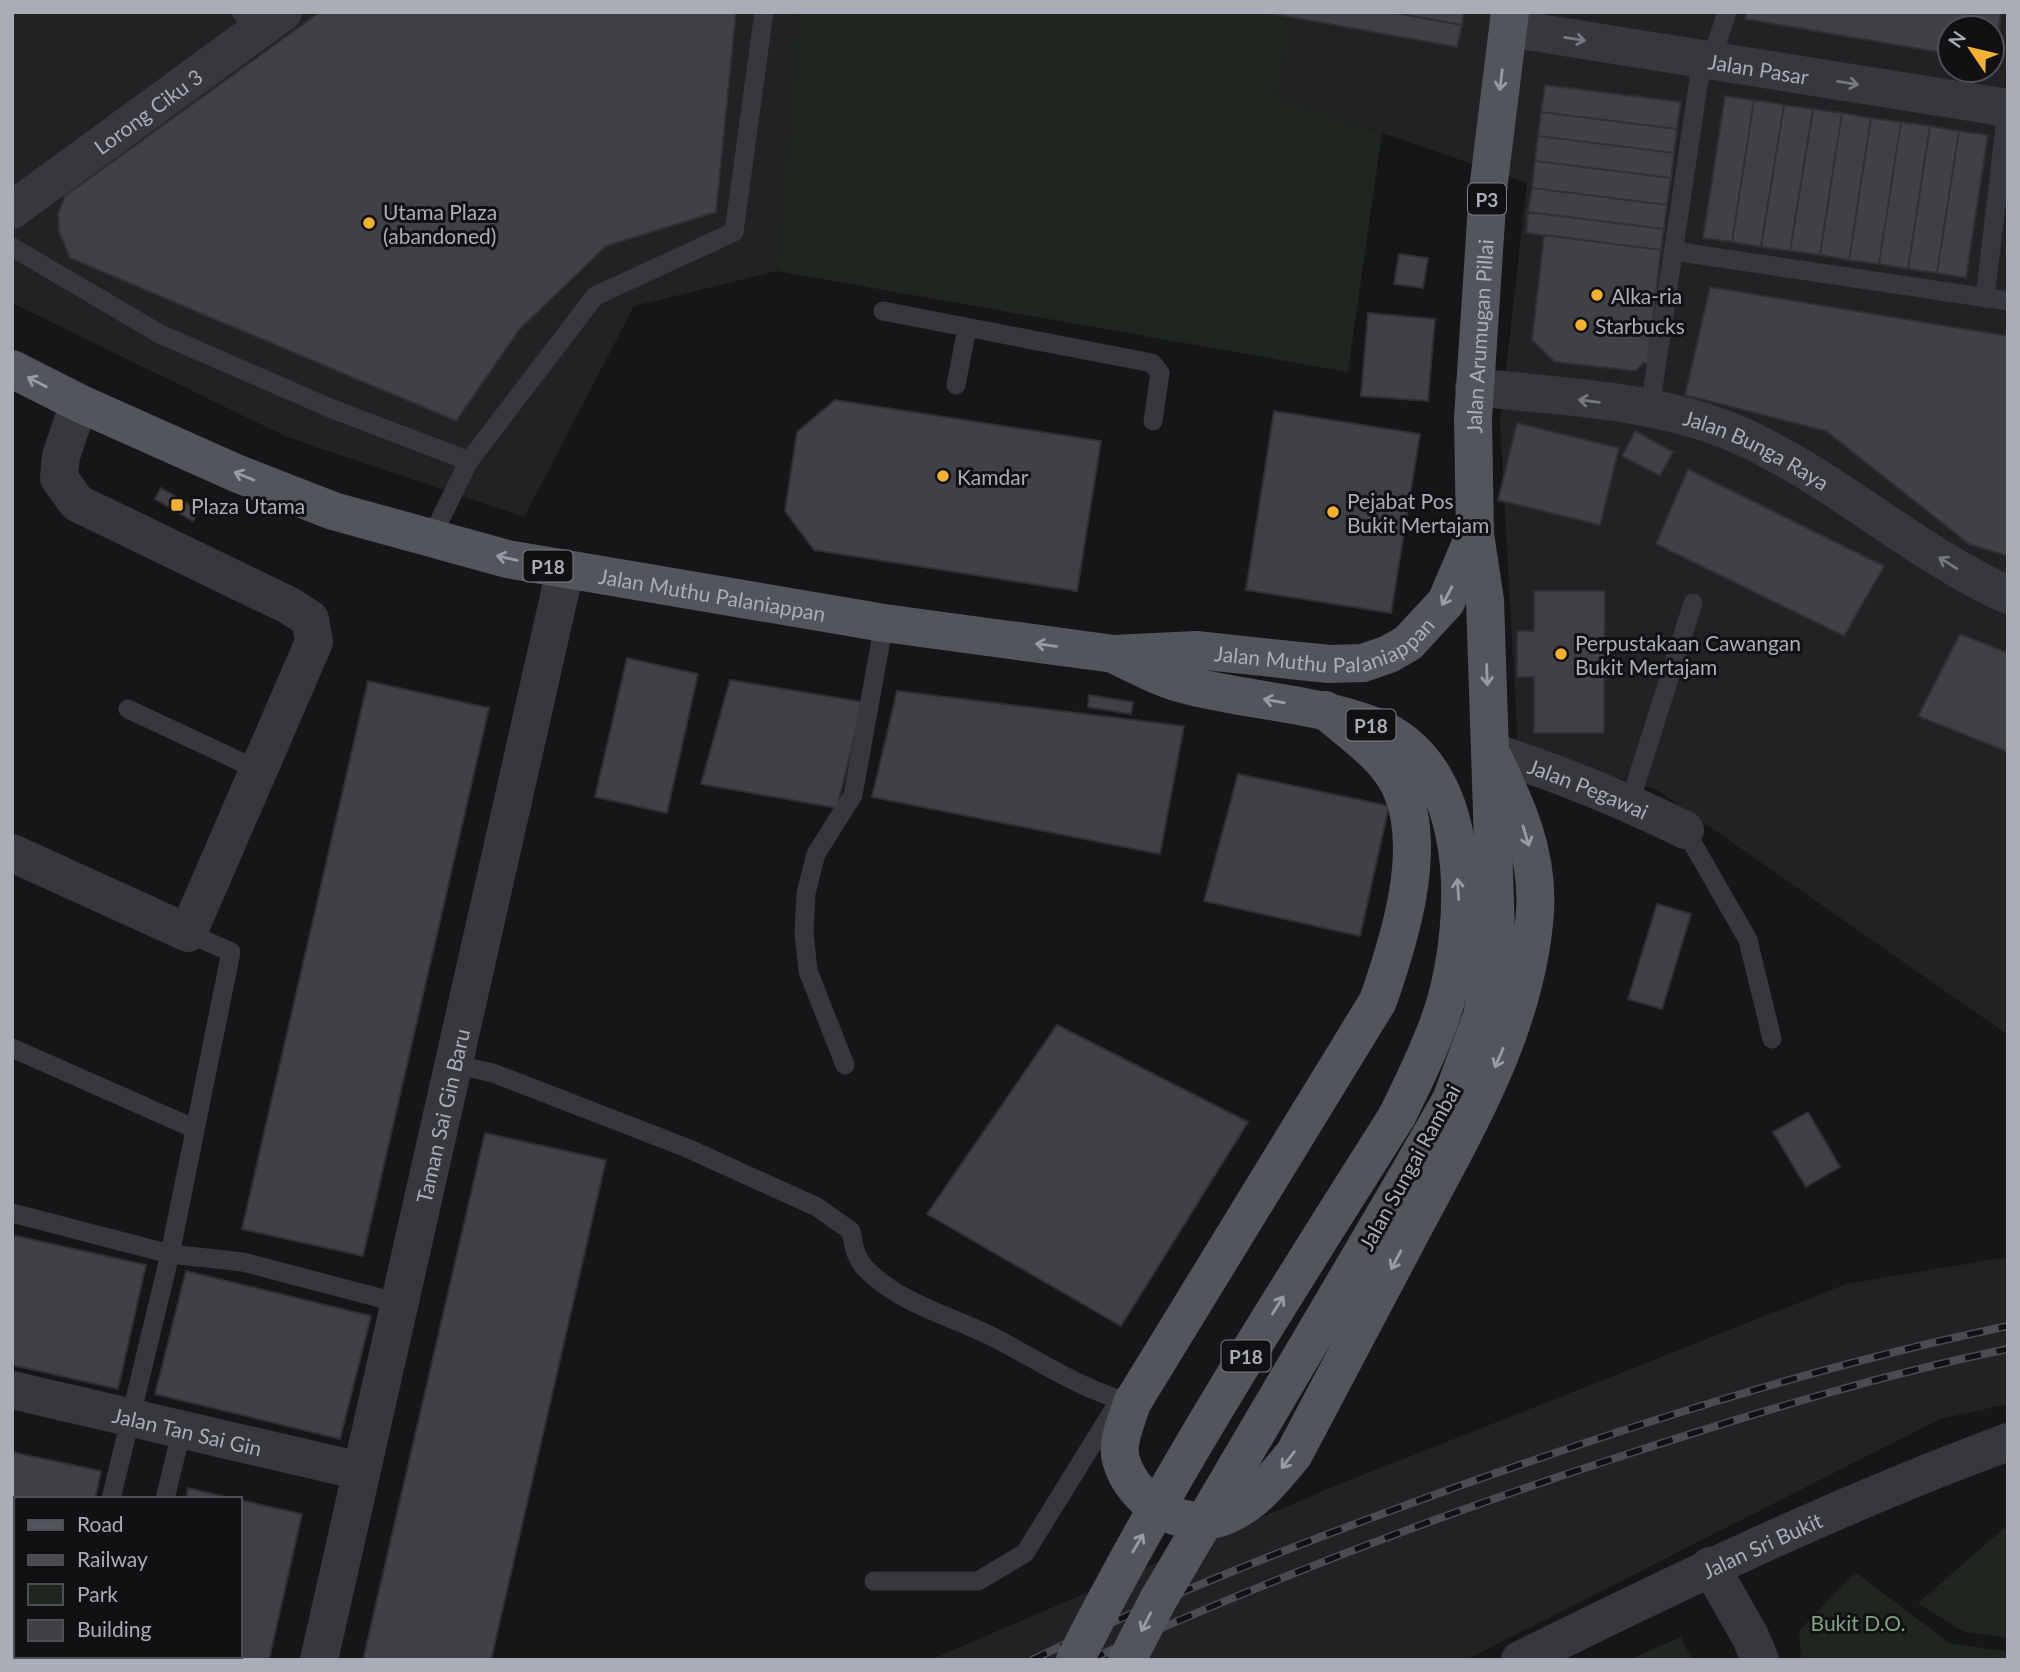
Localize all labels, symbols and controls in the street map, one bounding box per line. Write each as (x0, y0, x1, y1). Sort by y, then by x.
north arrow (1936, 14, 2006, 84)
text: N (1943, 26, 1970, 52)
one-way arrow (1563, 33, 1586, 46)
street label: Jalan Pasar (1707, 48, 1811, 89)
street label: Lorong Ciku 3 (89, 63, 207, 159)
one-way arrow (1495, 68, 1508, 91)
one-way arrow (1836, 76, 1859, 89)
road number: P3 (1468, 183, 1506, 214)
place label: Utama Plaza (abandoned) (383, 199, 497, 248)
marker: Utama Plaza (abandoned) (361, 215, 377, 231)
street label: Jalan Arumugan Pillai (1460, 238, 1497, 434)
place label: Alka-ria (1611, 283, 1682, 308)
marker: Alka-ria (1589, 287, 1605, 303)
place label: Starbucks (1595, 313, 1685, 338)
marker: Starbucks (1573, 317, 1589, 333)
one-way arrow (27, 375, 48, 388)
one-way arrow (1579, 394, 1601, 407)
street label: Jalan Bunga Raya (1681, 404, 1834, 495)
place label: Kamdar (957, 464, 1029, 489)
one-way arrow (234, 468, 255, 481)
marker: Kamdar (935, 468, 951, 484)
place label: Pejabat Pos Bukit Mertajam (1347, 488, 1489, 537)
place label: Plaza Utama (191, 493, 305, 518)
marker: Plaza Utama (169, 497, 185, 513)
marker: Pejabat Pos Bukit Mertajam (1325, 504, 1341, 520)
one-way arrow (496, 551, 519, 565)
road number: P18 (524, 551, 572, 582)
one-way arrow (1939, 555, 1958, 570)
street label: Jalan Muthu Palaniappan (597, 562, 828, 625)
one-way arrow (1440, 586, 1454, 606)
street label: Jalan Muthu Palaniappan (1213, 611, 1439, 677)
place label: Perpustakaan Cawangan Bukit Mertajam (1575, 630, 1801, 679)
one-way arrow (1035, 639, 1058, 652)
marker: Perpustakaan Cawangan Bukit Mertajam (1553, 646, 1569, 662)
one-way arrow (1481, 663, 1494, 686)
one-way arrow (1263, 694, 1285, 707)
road number: P18 (1346, 710, 1396, 740)
street label: Jalan Pegawai (1525, 752, 1653, 823)
one-way arrow (1521, 824, 1533, 846)
one-way arrow (1451, 878, 1464, 901)
street label: Taman Sai Gin Baru (410, 1026, 474, 1205)
one-way arrow (1492, 1046, 1505, 1068)
street label: Jalan Sungai Rambai (1353, 1080, 1465, 1254)
one-way arrow (1389, 1250, 1403, 1270)
one-way arrow (1271, 1295, 1285, 1315)
road number: P18 (1222, 1340, 1270, 1372)
street label: Jalan Tan Sai Gin (110, 1401, 264, 1460)
one-way arrow (1281, 1451, 1296, 1469)
legend (14, 1497, 242, 1658)
street label: Jalan Sri Bukit (1698, 1506, 1826, 1583)
text: Road (77, 1511, 124, 1536)
one-way arrow (1132, 1533, 1145, 1554)
text: Railway (77, 1546, 148, 1571)
text: Park (77, 1581, 118, 1606)
park label: Bukit D.O. (1811, 1610, 1905, 1635)
one-way arrow (1139, 1611, 1153, 1632)
text: Building (77, 1616, 152, 1641)

